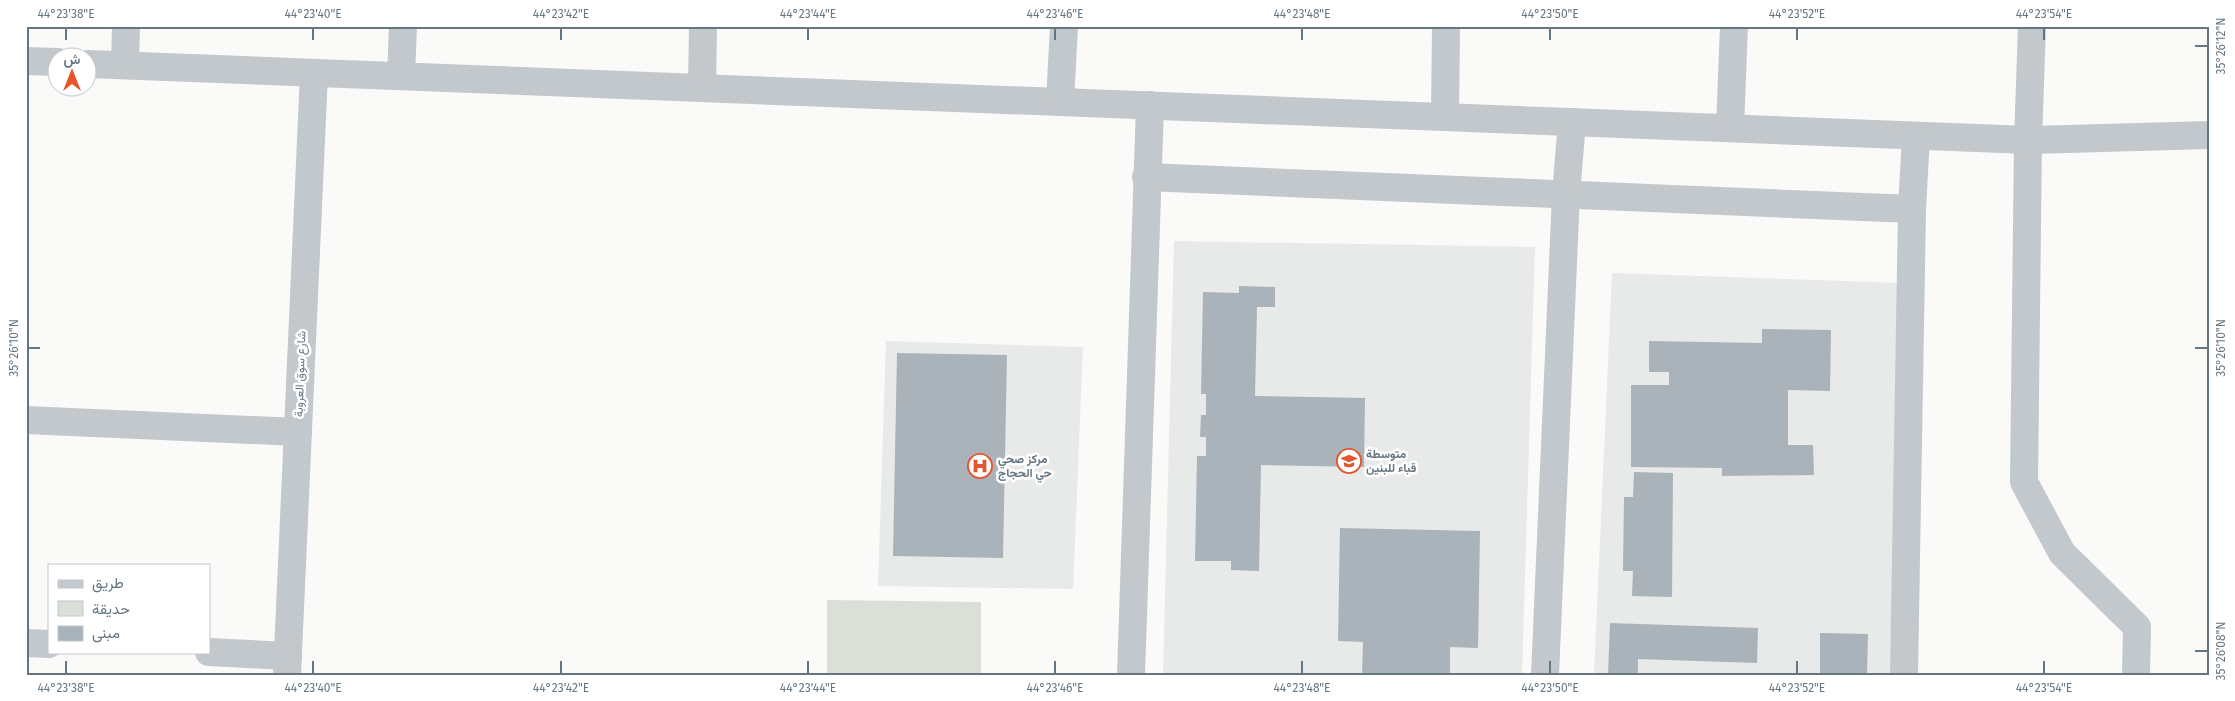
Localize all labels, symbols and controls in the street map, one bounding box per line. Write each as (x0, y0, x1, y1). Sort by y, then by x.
text: 44°23'38"E (37, 7, 95, 21)
text: 44°23'40"E (284, 7, 342, 21)
text: 44°23'42"E (533, 7, 589, 21)
text: 44°23'44"E (780, 7, 836, 21)
text: 44°23'46"E (1027, 7, 1083, 21)
text: 44°23'48"E (1273, 7, 1331, 21)
text: 44°23'50"E (1521, 7, 1579, 21)
text: 44°23'52"E (1769, 7, 1825, 21)
text: 44°23'54"E (2016, 7, 2072, 21)
text: 35°26'12"N (2214, 17, 2228, 75)
north arrow (48, 48, 98, 98)
text: ش (64, 51, 81, 68)
text: 35°26'10"N (7, 319, 21, 377)
text: 35°26'10"N (2214, 319, 2228, 377)
street label: شارع سوق العروبة (291, 331, 310, 417)
place label: متوسطة قباء للبنين (1366, 447, 1417, 475)
school or university icon: متوسطة قباء للبنين (1336, 448, 1362, 474)
place label: مركز صحي حي الحجاج (998, 452, 1052, 483)
hospital icon: مركز صحي حي الحجاج (967, 453, 993, 479)
legend (48, 564, 210, 654)
text: طريق (92, 574, 124, 593)
text: حديقة (92, 600, 130, 618)
text: 35°26'08"N (2214, 622, 2228, 680)
text: مبنى (92, 624, 120, 643)
text: 44°23'38"E (37, 681, 95, 695)
text: 44°23'40"E (284, 681, 342, 695)
text: 44°23'42"E (533, 681, 589, 695)
text: 44°23'44"E (780, 681, 836, 695)
text: 44°23'46"E (1027, 681, 1083, 695)
text: 44°23'48"E (1273, 681, 1331, 695)
text: 44°23'50"E (1521, 681, 1579, 695)
text: 44°23'52"E (1769, 681, 1825, 695)
text: 44°23'54"E (2016, 681, 2072, 695)

